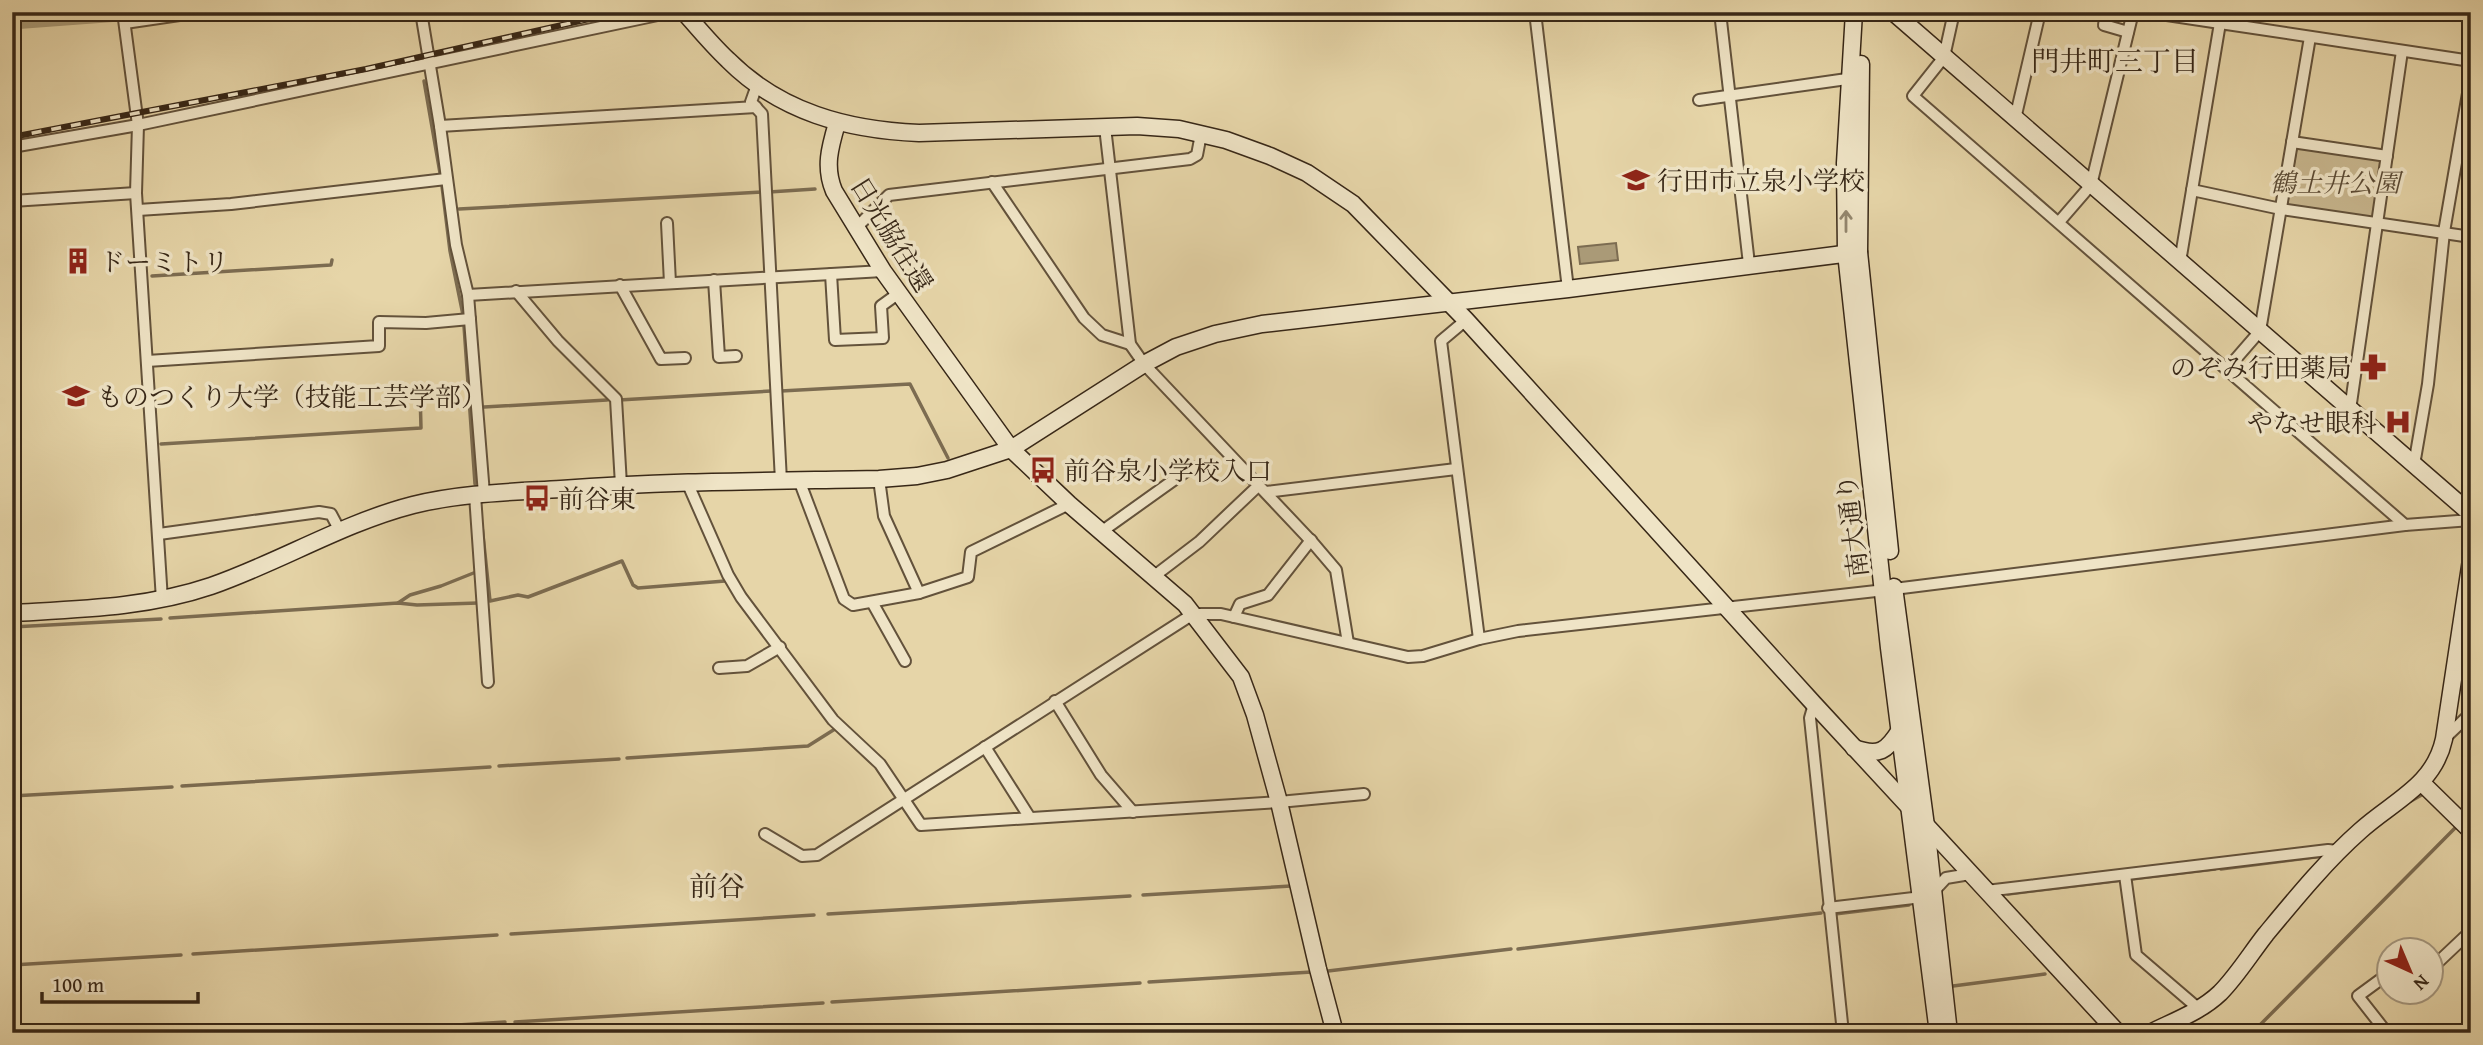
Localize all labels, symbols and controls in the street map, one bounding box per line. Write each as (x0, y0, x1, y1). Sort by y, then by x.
district label: 門井町三丁目 (2031, 40, 2199, 81)
place label: 行田市立泉小学校 (1657, 161, 1865, 200)
park label: 鶴土井公園 (2270, 163, 2404, 202)
school or university icon: 行田市立泉小学校 (1621, 165, 1651, 195)
street label: 日光脇往還 (841, 169, 943, 299)
one-way arrow (1839, 210, 1853, 233)
place label: ドーミトリ (99, 242, 229, 281)
building icon: ドーミトリ (63, 246, 93, 276)
place label: のぞみ行田薬局 (2170, 348, 2352, 387)
pharmacy icon: のぞみ行田薬局 (2358, 352, 2388, 382)
place label: ものつくり大学（技能工芸学部） (97, 377, 487, 416)
school or university icon: ものつくり大学（技能工芸学部） (61, 381, 91, 411)
place label: やなせ眼科 (2247, 403, 2377, 442)
hospital icon: やなせ眼科 (2383, 407, 2413, 437)
place label: 前谷泉小学校入口 (1064, 451, 1272, 490)
bus stop icon: 前谷泉小学校入口 (1028, 455, 1058, 485)
street label: 南大通り (1826, 472, 1878, 580)
place label: 前谷東 (558, 479, 636, 518)
bus stop icon: 前谷東 (522, 483, 552, 513)
district label: 前谷 (689, 865, 745, 906)
north arrow (2374, 936, 2444, 1006)
scale bar (42, 961, 198, 1005)
text: 100 m (52, 969, 104, 1000)
text: N (2407, 969, 2436, 998)

